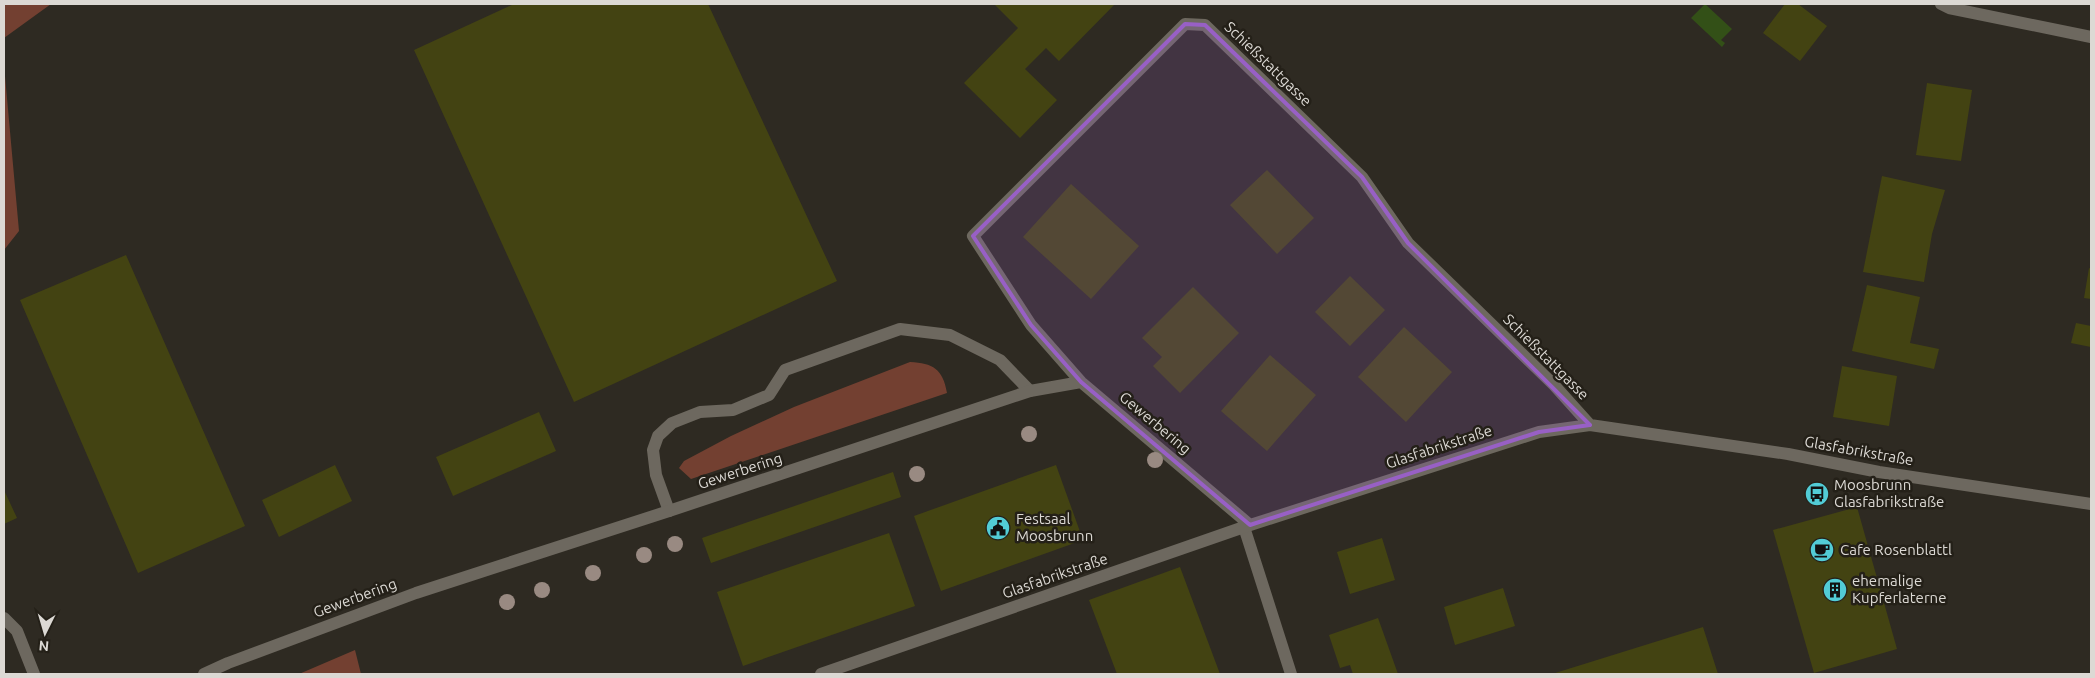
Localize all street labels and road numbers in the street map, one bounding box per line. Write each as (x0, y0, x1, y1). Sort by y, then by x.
street label: Schießstattgasse (1221, 18, 1315, 109)
street label: Schießstattgasse (1500, 310, 1593, 403)
street label: Gewerbering (1116, 388, 1194, 457)
street label: Glasfabrikstraße (1384, 421, 1494, 472)
street label: Glasfabrikstraße (1803, 433, 1915, 468)
street label: Gewerbering (696, 449, 784, 492)
street label: Glasfabrikstraße (1000, 550, 1110, 602)
street label: Gewerbering (311, 575, 399, 620)

